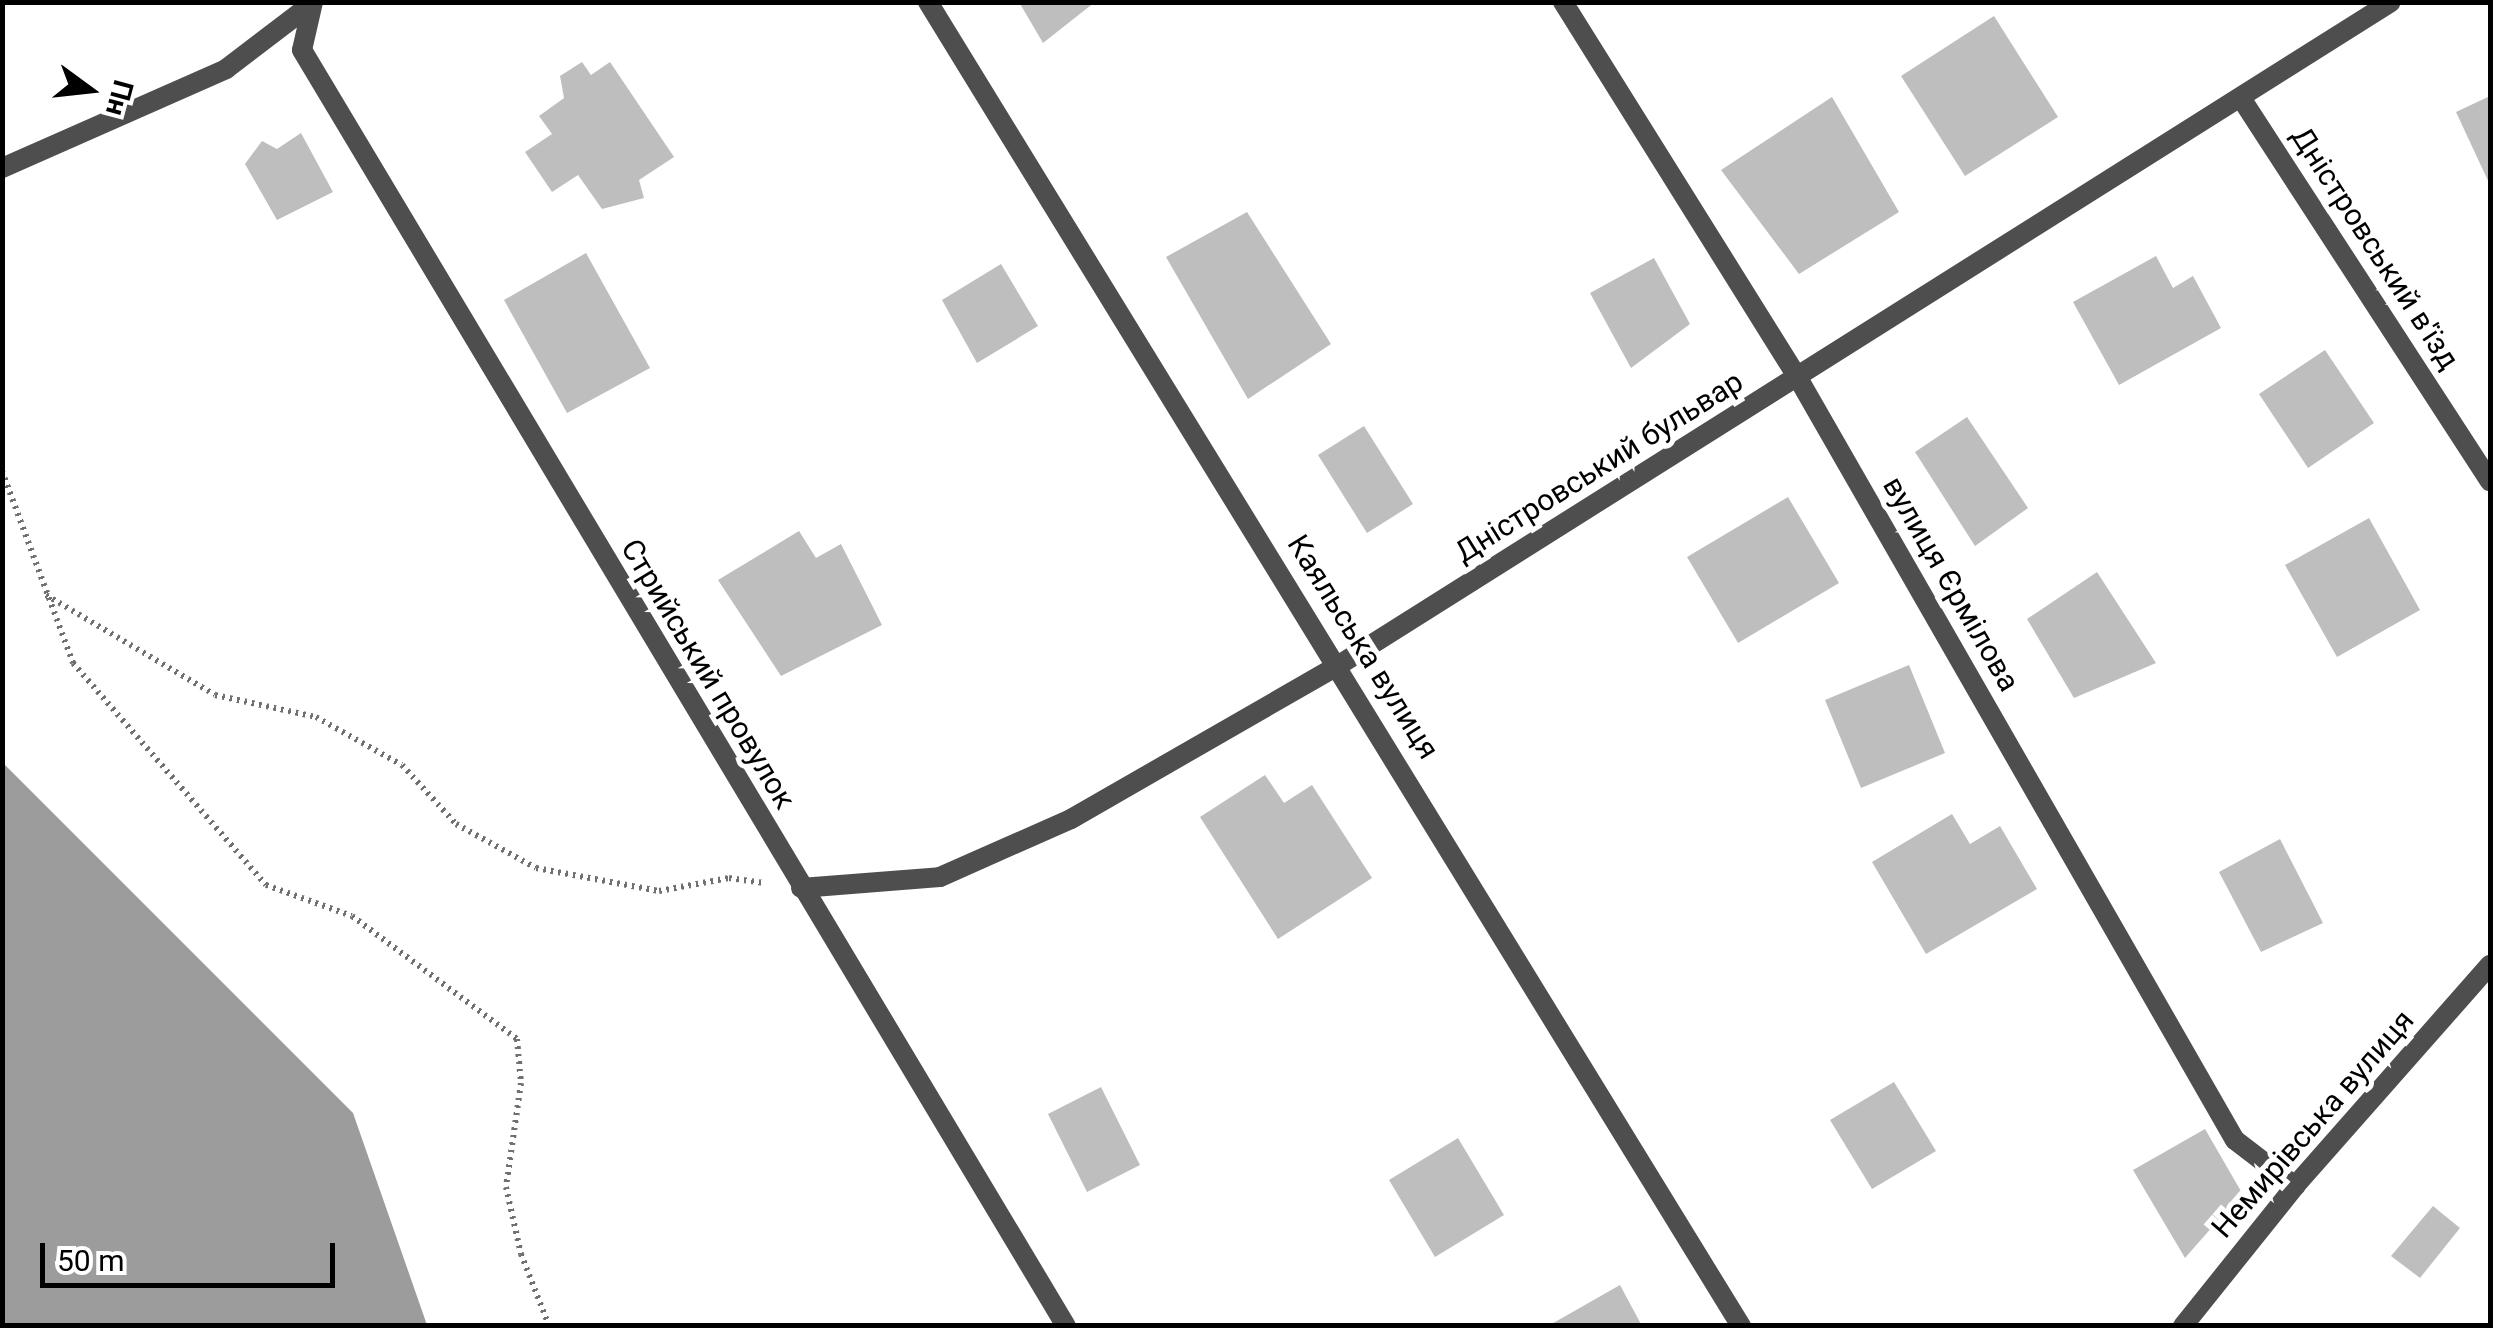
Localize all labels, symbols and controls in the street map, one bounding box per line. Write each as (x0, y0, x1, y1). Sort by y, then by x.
north arrow (40, 40, 140, 140)
text: Пн (99, 76, 140, 119)
street label: Дністровський в'їзд (2283, 120, 2467, 376)
street label: Дністровський бульвар (1448, 364, 1750, 570)
street label: вулиця Єрмілова (1875, 470, 2027, 698)
street label: Каяльська вулиця (1280, 528, 1446, 766)
street label: Стрийський провулок (613, 533, 803, 815)
street label: Немирівська вулиця (2204, 1003, 2422, 1245)
scale bar (45, 1223, 340, 1285)
text: 50 m (57, 1243, 124, 1278)

